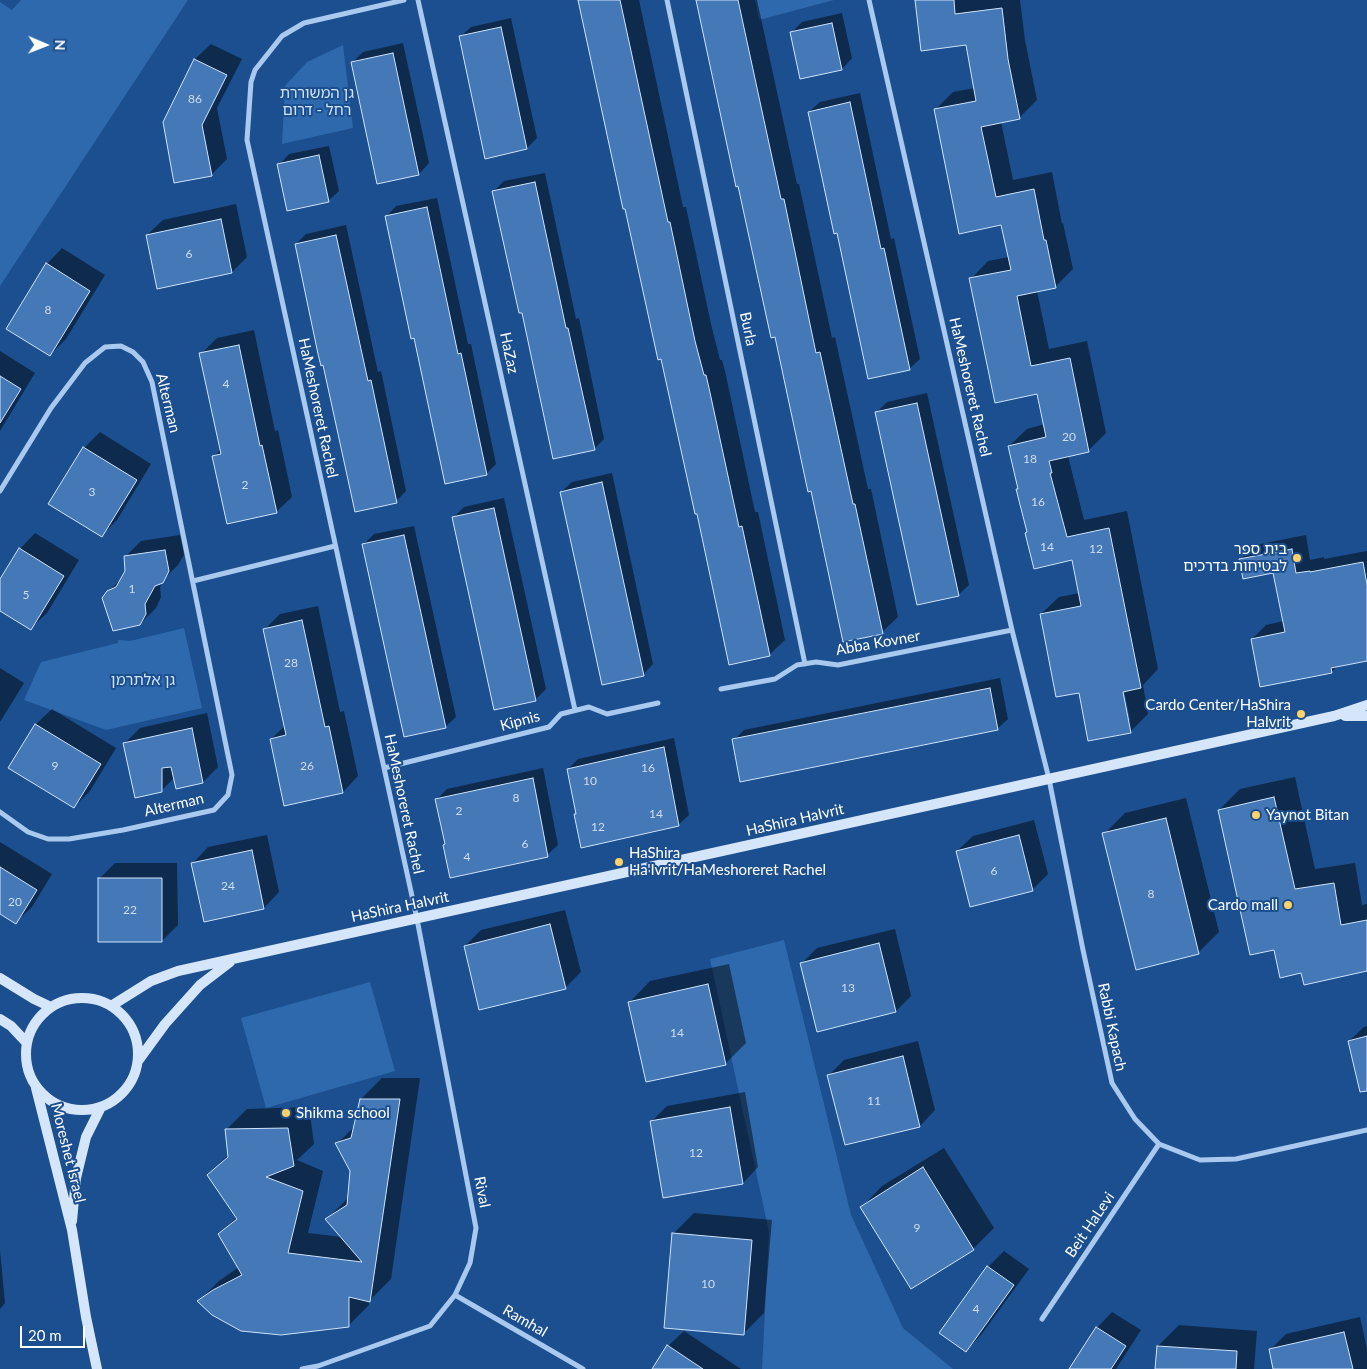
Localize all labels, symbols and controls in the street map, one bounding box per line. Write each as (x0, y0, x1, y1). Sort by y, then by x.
north arrow (20, 20, 70, 70)
text: N (52, 40, 69, 51)
park label: גן המשוררת רחל - דרום (280, 84, 354, 119)
house number: 86 (188, 92, 202, 106)
house number: 6 (186, 247, 192, 261)
house number: 8 (45, 303, 51, 317)
street label: Burla (736, 310, 760, 348)
street label: HaMeshoreret Rachel (945, 316, 995, 458)
street label: HaZaz (496, 331, 522, 375)
street label: HaMeshoreret Rachel (294, 336, 342, 480)
street label: Alterman (152, 371, 184, 435)
house number: 4 (223, 377, 229, 391)
house number: 20 (1062, 430, 1076, 444)
house number: 18 (1023, 452, 1037, 466)
house number: 2 (242, 478, 248, 492)
house number: 3 (89, 485, 95, 499)
house number: 16 (1031, 495, 1045, 509)
house number: 14 (1040, 540, 1054, 554)
place label: בית ספר לבטיחות בדרכים (1183, 540, 1287, 575)
house number: 12 (1089, 542, 1103, 556)
marker: בית ספר לבטיחות בדרכים (1291, 552, 1303, 564)
house number: 1 (129, 582, 135, 596)
house number: 5 (23, 588, 29, 602)
street label: Abba Kovner (834, 627, 922, 659)
house number: 28 (284, 656, 298, 670)
park label: גן אלתרמן (111, 671, 175, 689)
place label: Cardo Center/HaShira HaIvrit (1145, 696, 1291, 731)
street label: Kipnis (498, 707, 542, 735)
marker: Cardo Center/HaShira HaIvrit (1295, 708, 1307, 720)
street label: HaMeshoreret Rachel (380, 732, 428, 876)
house number: 9 (52, 759, 58, 773)
house number: 26 (300, 759, 314, 773)
house number: 16 (641, 761, 655, 775)
house number: 10 (583, 774, 597, 788)
street label: Alterman (142, 789, 206, 821)
house number: 8 (513, 791, 519, 805)
street label: HaShira HaIvrit (744, 800, 846, 840)
house number: 2 (456, 804, 462, 818)
place label: Yaynot Bitan (1266, 806, 1349, 824)
house number: 14 (649, 807, 663, 821)
marker: Yaynot Bitan (1250, 809, 1262, 821)
house number: 12 (591, 820, 605, 834)
house number: 6 (522, 837, 528, 851)
place label: HaShira Ha'Ivrit/HaMeshoreret Rachel (629, 844, 826, 879)
house number: 4 (464, 850, 470, 864)
marker: HaShira Ha'Ivrit/HaMeshoreret Rachel (613, 856, 625, 868)
house number: 6 (991, 864, 997, 878)
house number: 24 (221, 879, 235, 893)
house number: 8 (1148, 887, 1154, 901)
street label: HaShira HaIvrit (349, 888, 451, 926)
house number: 20 (8, 895, 22, 909)
place label: Cardo mall (1208, 896, 1278, 914)
marker: Cardo mall (1282, 899, 1294, 911)
house number: 22 (123, 903, 137, 917)
house number: 13 (841, 981, 855, 995)
street label: Rabbi Kapach (1094, 981, 1130, 1073)
house number: 14 (670, 1026, 684, 1040)
house number: 11 (867, 1094, 881, 1108)
street label: Moreshet Israel (47, 1101, 89, 1205)
place label: Shikma school (296, 1104, 390, 1122)
marker: Shikma school (280, 1107, 292, 1119)
house number: 12 (689, 1146, 703, 1160)
street label: Rival (470, 1175, 494, 1209)
street label: Beit HaLevi (1062, 1189, 1118, 1261)
house number: 9 (914, 1221, 920, 1235)
house number: 10 (701, 1277, 715, 1291)
street label: Ramhal (500, 1301, 550, 1341)
house number: 4 (973, 1302, 979, 1316)
scale bar (22, 1316, 88, 1348)
text: 20 m (28, 1326, 62, 1344)

